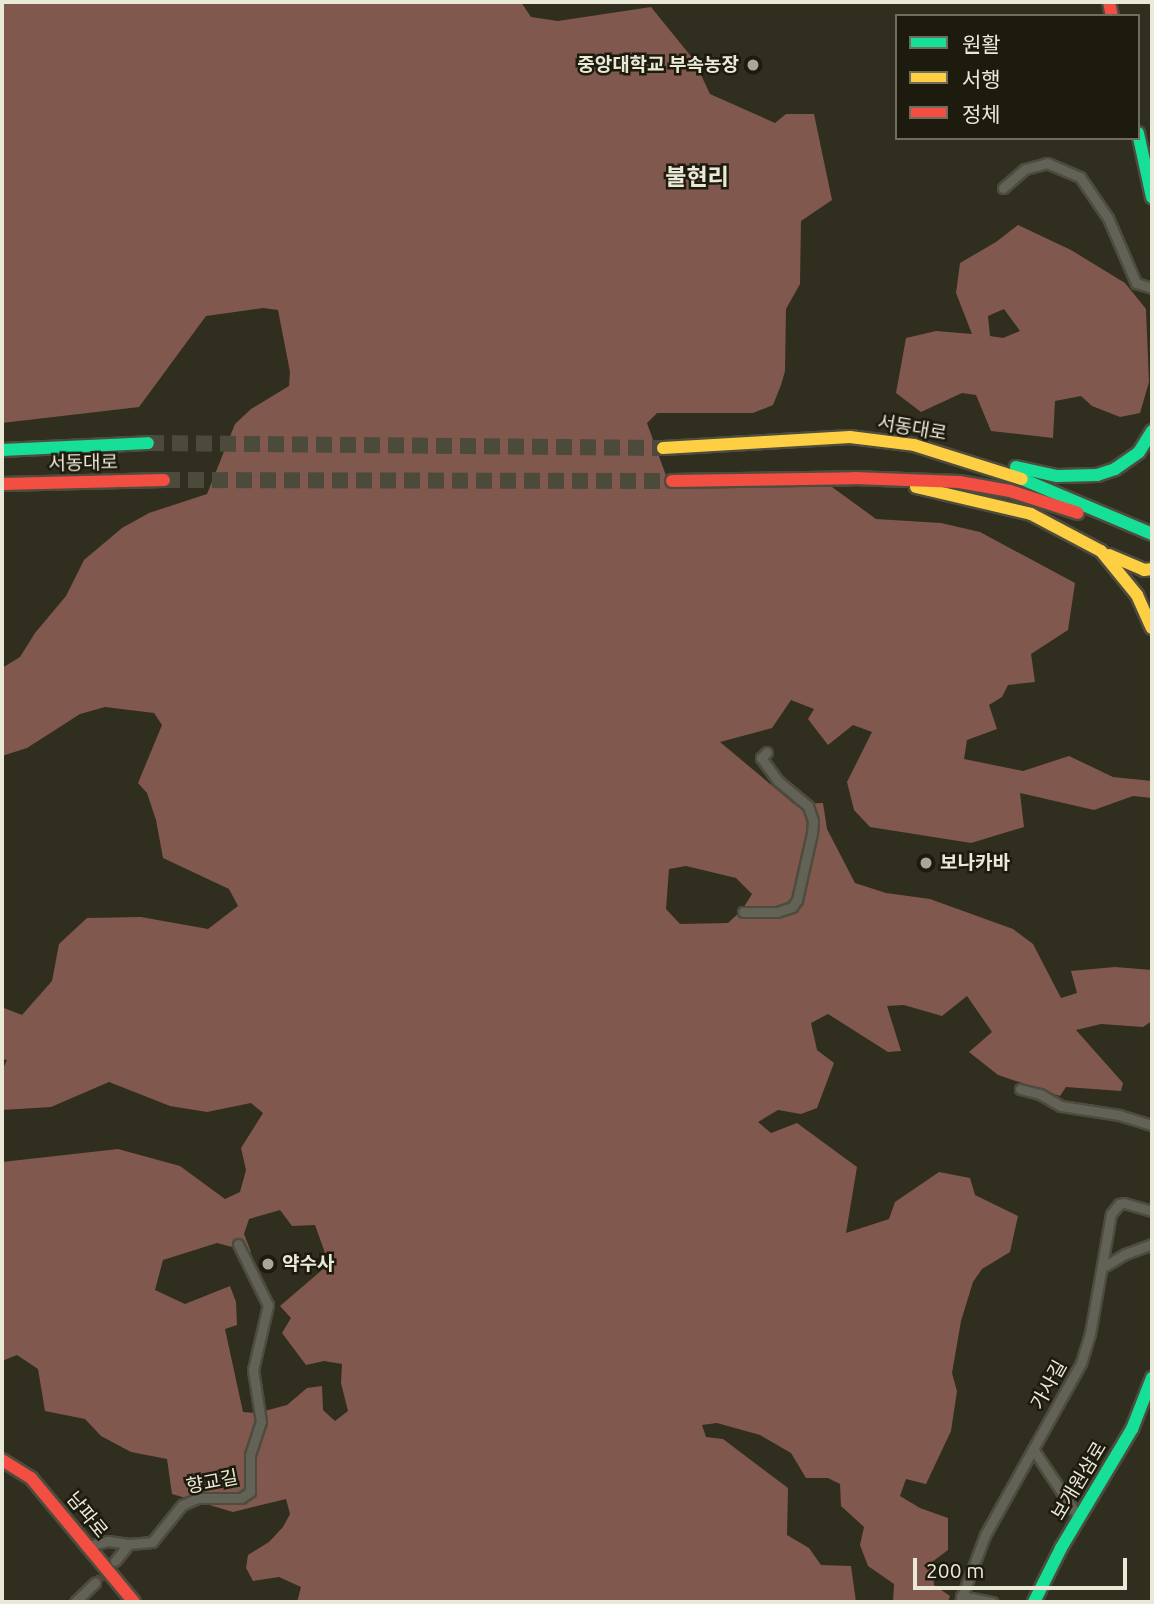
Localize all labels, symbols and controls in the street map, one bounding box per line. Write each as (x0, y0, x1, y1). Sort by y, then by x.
legend (895, 14, 1140, 140)
text: 원활 (962, 32, 1001, 56)
place label: 중앙대학교 부속농장 (577, 54, 739, 76)
marker: 중앙대학교 부속농장 (745, 57, 761, 73)
text: 서행 (962, 67, 1001, 91)
text: 정체 (962, 102, 1001, 126)
district label: 불현리 (665, 163, 729, 191)
street label: 서동대로 (876, 411, 948, 445)
street label: 서동대로 (48, 451, 118, 475)
place label: 보나카바 (940, 852, 1010, 874)
marker: 보나카바 (918, 855, 934, 871)
place label: 약수사 (282, 1253, 334, 1275)
marker: 약수사 (260, 1256, 276, 1272)
street label: 가사길 (1026, 1357, 1072, 1413)
street label: 보개원삼로 (1047, 1438, 1111, 1524)
street label: 향교길 (184, 1466, 240, 1498)
street label: 남파로 (62, 1487, 112, 1543)
scale bar (916, 1544, 1130, 1588)
text: 200 m (926, 1558, 984, 1582)

